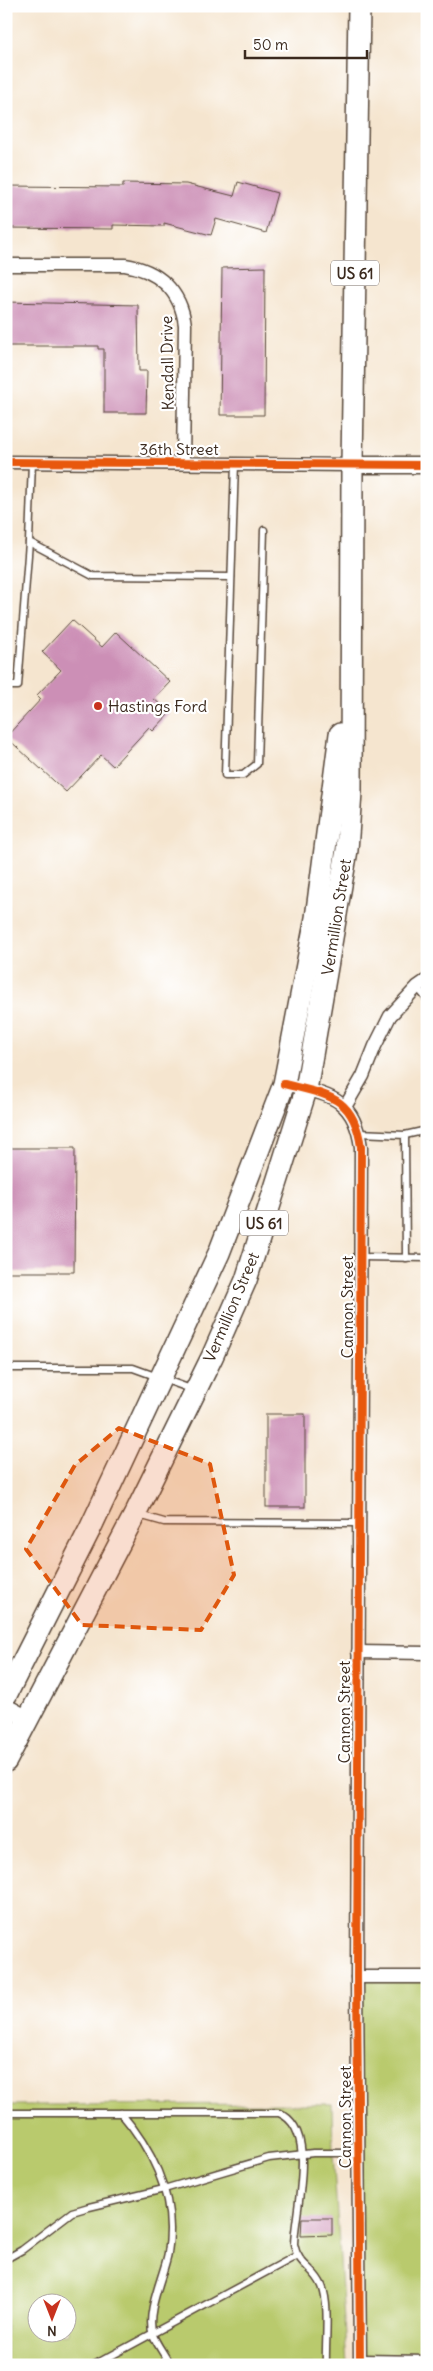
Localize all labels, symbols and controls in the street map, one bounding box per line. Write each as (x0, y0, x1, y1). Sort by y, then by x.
scale bar (245, 28, 368, 60)
text: 50 m (253, 35, 288, 54)
road number: US 61 (331, 260, 379, 286)
street label: Kendall Drive (156, 315, 178, 411)
street label: 36th Street (139, 439, 219, 459)
place label: Hastings Ford (108, 696, 207, 716)
marker: Hastings Ford (92, 700, 104, 712)
street label: Vermillion Street (317, 857, 355, 977)
road number: US 61 (240, 1210, 288, 1236)
street label: Vermillion Street (199, 1248, 263, 1365)
street label: Cannon Street (337, 1255, 357, 1358)
street label: Cannon Street (334, 1660, 354, 1763)
street label: Cannon Street (335, 2065, 355, 2168)
north arrow (28, 2294, 78, 2344)
text: N (47, 2322, 57, 2340)

